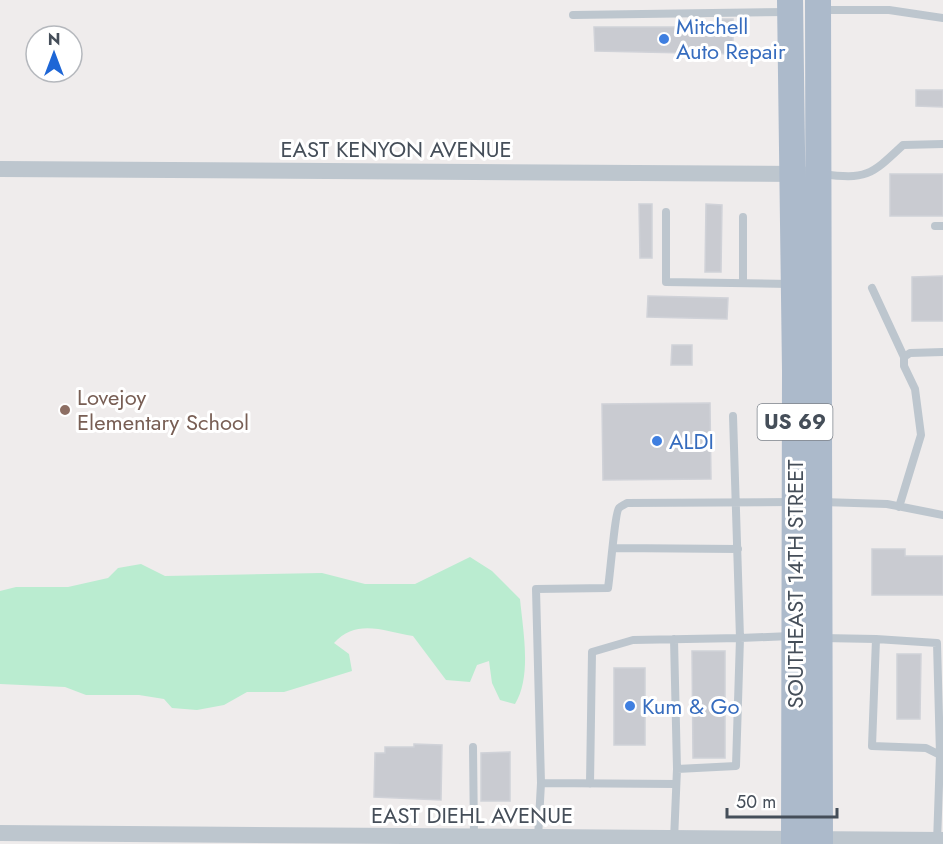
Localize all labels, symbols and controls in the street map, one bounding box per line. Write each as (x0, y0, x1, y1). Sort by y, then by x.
place label: Mitchell Auto Repair (676, 10, 786, 67)
north arrow (24, 24, 84, 84)
text: N (48, 28, 60, 51)
marker: Mitchell Auto Repair (657, 32, 671, 46)
street label: EAST KENYON AVENUE (280, 133, 512, 165)
place label: Lovejoy Elementary School (77, 381, 249, 438)
marker: Lovejoy Elementary School (58, 403, 72, 417)
road number: US 69 (758, 404, 832, 440)
place label: ALDI (669, 425, 714, 457)
marker: ALDI (650, 434, 664, 448)
street label: SOUTHEAST 14TH STREET (779, 459, 811, 709)
place label: Kum & Go (642, 690, 740, 722)
marker: Kum & Go (623, 699, 637, 713)
scale bar (727, 781, 836, 819)
text: 50 m (736, 789, 776, 815)
street label: EAST DIEHL AVENUE (371, 799, 573, 831)

